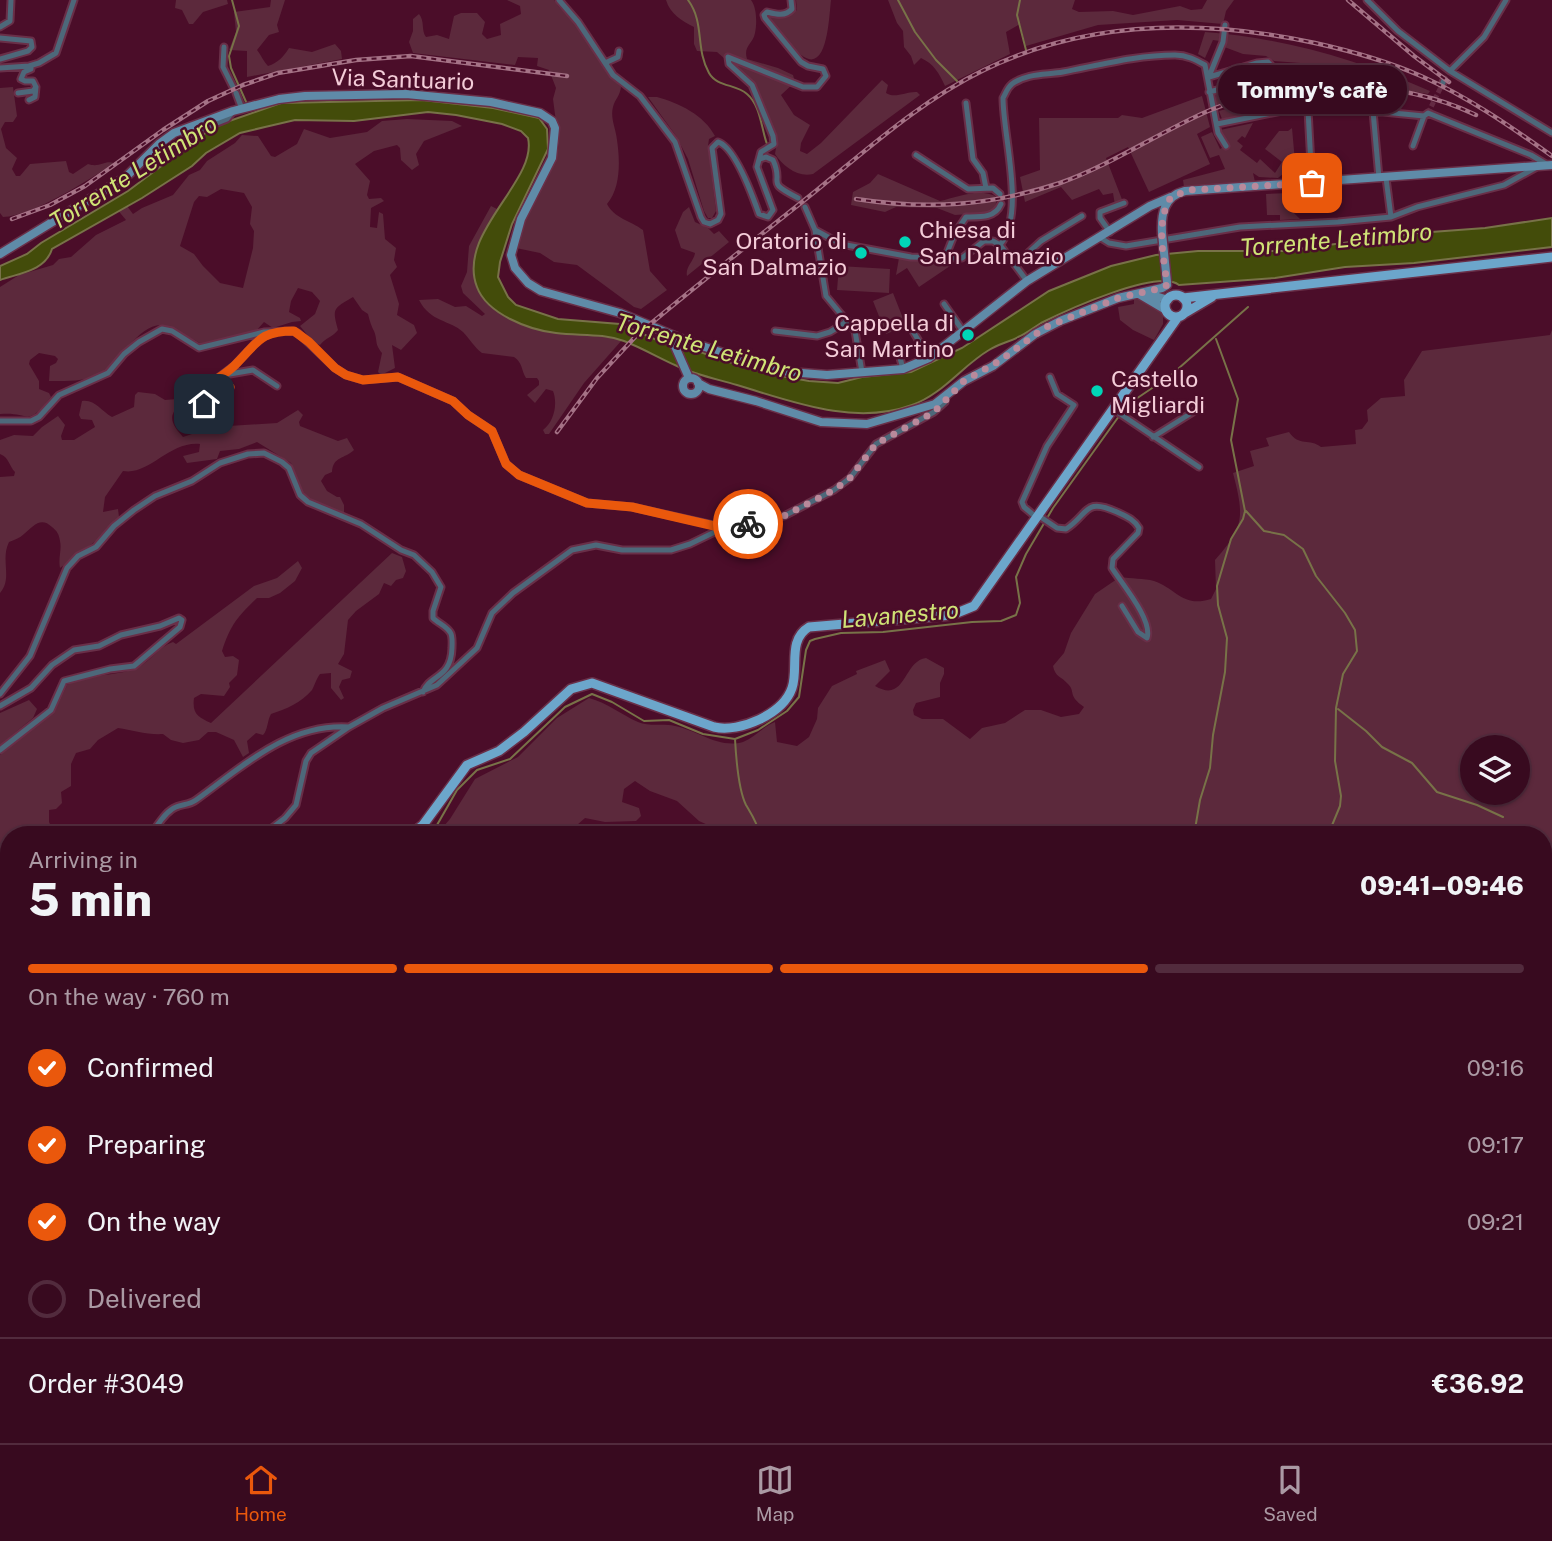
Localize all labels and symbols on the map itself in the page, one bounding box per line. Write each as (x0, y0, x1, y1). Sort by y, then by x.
street label: Via Santuario (331, 63, 475, 95)
callout: Tommy's cafè (1218, 64, 1406, 113)
water label: Torrente Letimbro (44, 109, 222, 235)
pin (1282, 153, 1342, 213)
place label: Chiesa di San Dalmazio (919, 216, 1064, 269)
water label: Torrente Letimbro (1239, 217, 1433, 261)
place label: Oratorio di San Dalmazio (702, 227, 847, 280)
marker: Chiesa di San Dalmazio (897, 234, 913, 250)
marker: Oratorio di San Dalmazio (853, 245, 869, 261)
water label: Torrente Letimbro (613, 307, 805, 387)
place label: Cappella di San Martino (824, 309, 954, 362)
marker: Cappella di San Martino (960, 327, 976, 343)
place label: Castello Migliardi (1111, 365, 1205, 418)
pin (174, 374, 234, 434)
marker: Castello Migliardi (1089, 383, 1105, 399)
courier (713, 489, 783, 559)
water label: Lavanestro (840, 595, 960, 633)

